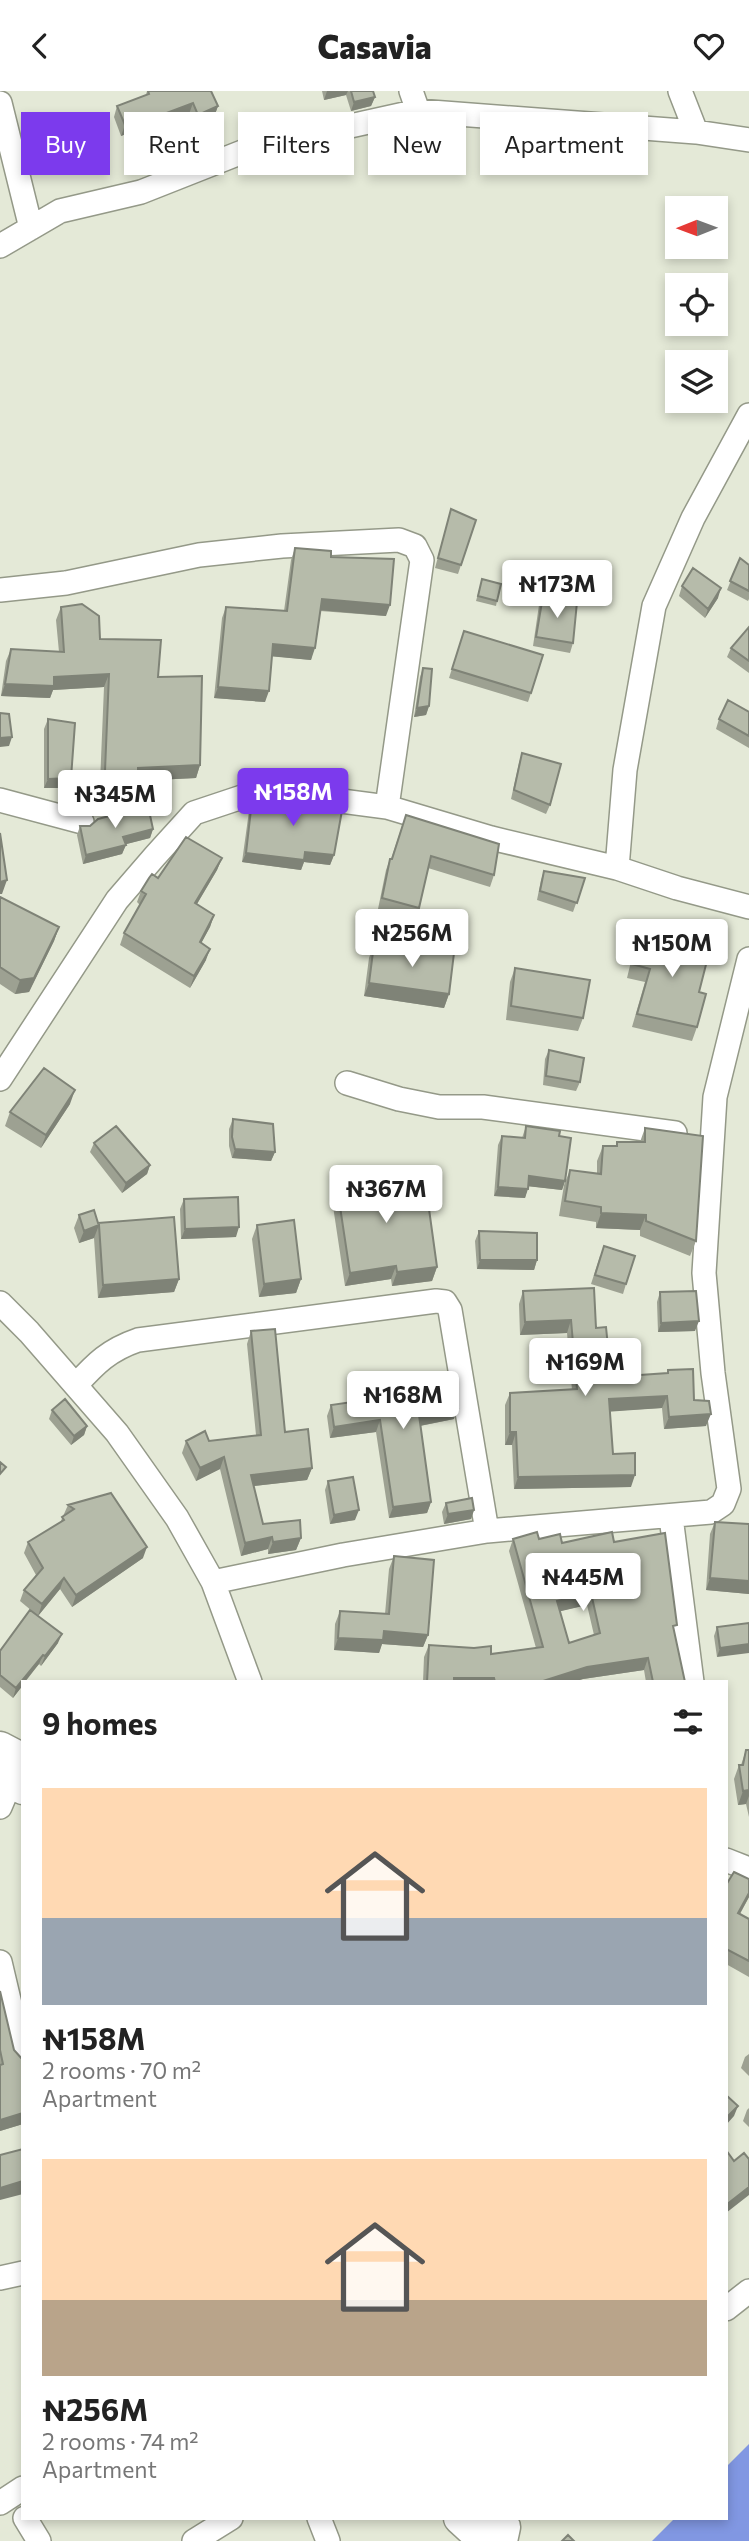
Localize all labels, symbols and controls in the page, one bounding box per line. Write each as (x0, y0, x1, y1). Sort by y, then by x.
text: Casavia (317, 26, 432, 66)
icon: back (21, 27, 59, 65)
icon: heart (690, 27, 728, 65)
chip: Buy (21, 112, 110, 175)
chip: Rent (124, 112, 224, 175)
chip: Filters (238, 112, 354, 175)
chip: New (368, 112, 466, 175)
chip: Apartment (480, 112, 648, 175)
north arrow (665, 196, 728, 259)
map controls (665, 196, 728, 413)
button: locate (665, 273, 728, 336)
button: layers (665, 350, 728, 413)
pin: ₦173M (508, 561, 606, 620)
text: ₦173M (518, 569, 596, 597)
pin: ₦158M (244, 769, 342, 828)
pin: ₦345M (66, 771, 164, 830)
text: ₦158M (253, 777, 333, 805)
text: ₦345M (74, 779, 156, 807)
pin: ₦256M (363, 909, 461, 969)
text: ₦256M (371, 918, 453, 946)
pin: ₦150M (623, 919, 721, 979)
text: ₦150M (632, 928, 712, 956)
pin: ₦367M (337, 1165, 435, 1225)
text: ₦367M (345, 1174, 427, 1202)
pin: ₦169M (536, 1339, 634, 1398)
text: ₦169M (545, 1347, 625, 1375)
pin: ₦168M (354, 1371, 452, 1431)
text: ₦168M (363, 1380, 443, 1408)
pin: ₦445M (534, 1553, 632, 1613)
text: ₦445M (542, 1562, 624, 1590)
icon: filters (669, 1703, 707, 1741)
text: 9 homes (42, 1704, 157, 1741)
icon: home (312, 1833, 438, 1959)
text: ₦158M (42, 2019, 145, 2056)
text: 2 rooms · 70 m² (42, 2056, 201, 2084)
text: Apartment (42, 2084, 157, 2112)
icon: home (312, 2204, 438, 2330)
text: ₦256M (42, 2390, 148, 2427)
text: 2 rooms · 74 m² (42, 2427, 198, 2455)
text: Apartment (42, 2455, 157, 2483)

